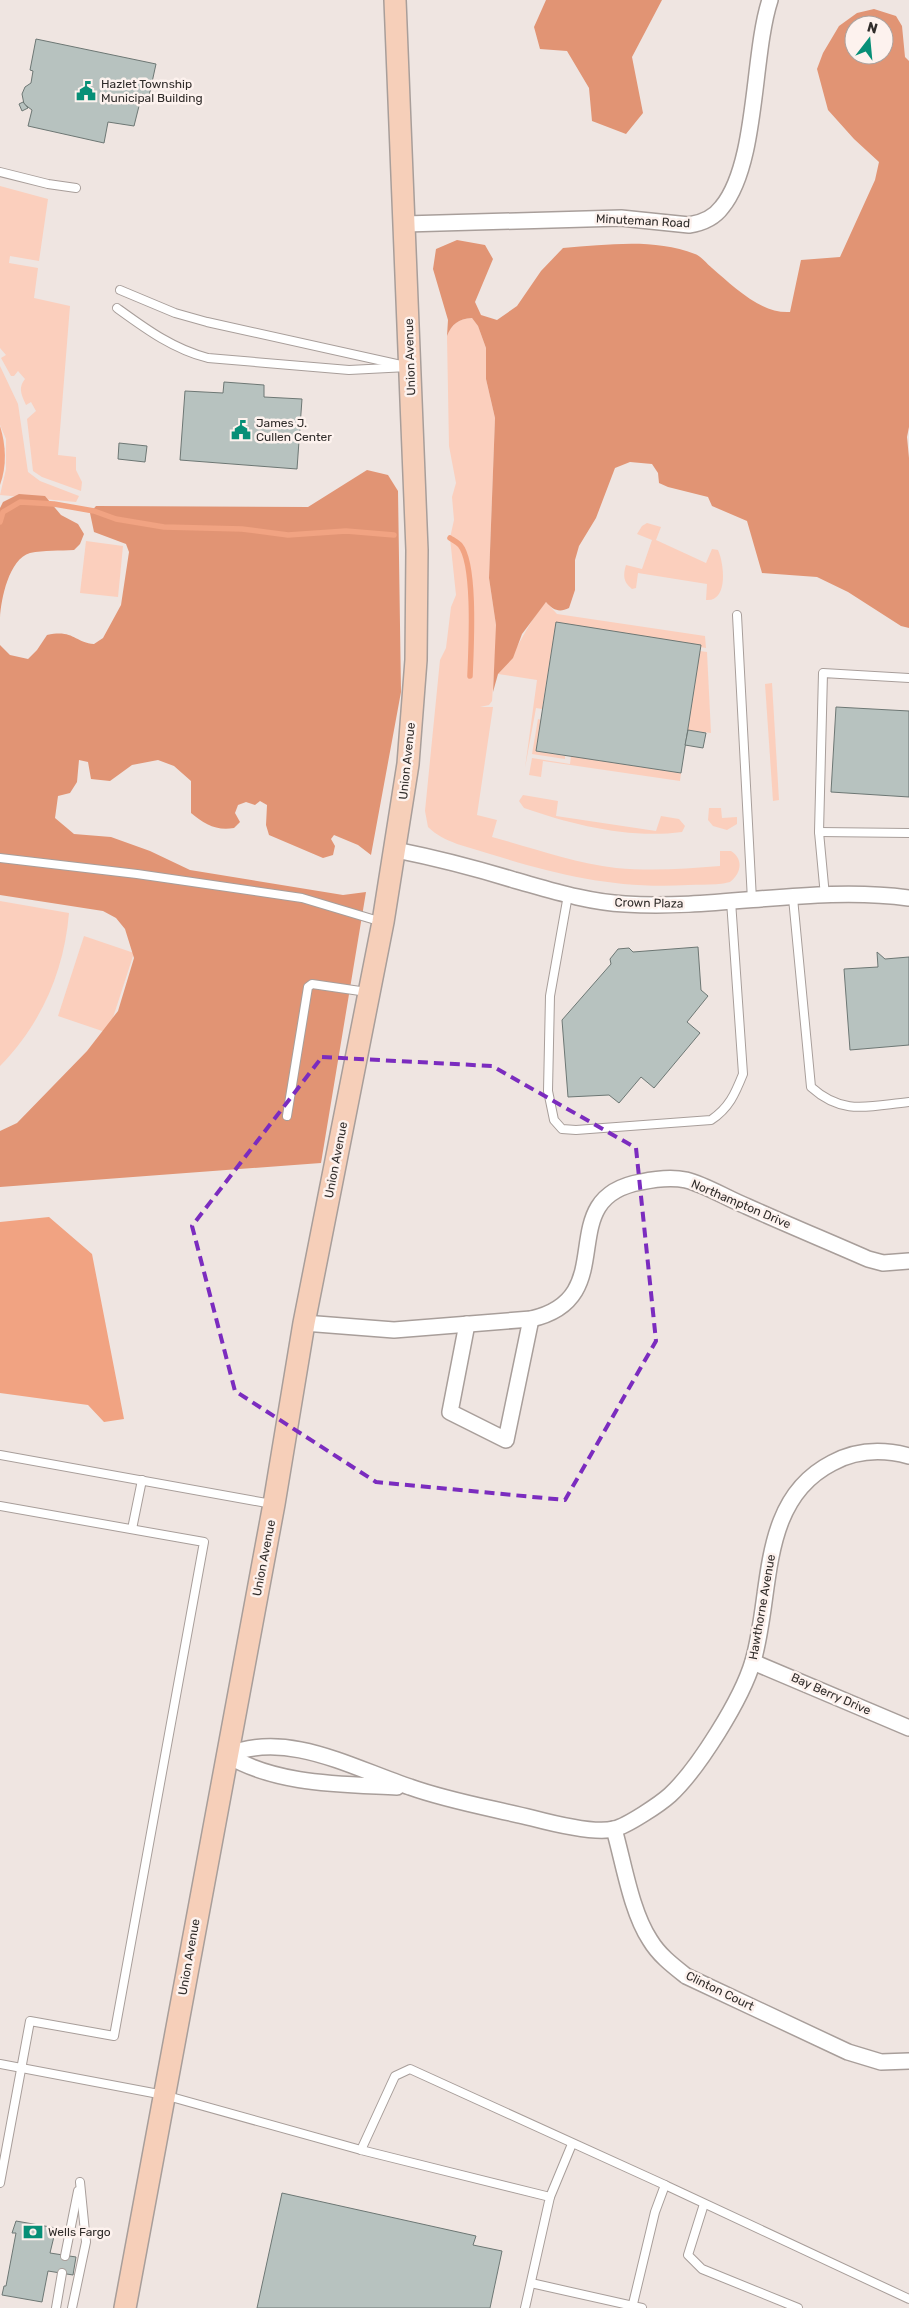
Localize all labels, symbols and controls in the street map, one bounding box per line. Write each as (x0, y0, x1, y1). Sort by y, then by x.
north arrow (844, 15, 894, 65)
text: N (865, 18, 880, 38)
place label: Hazlet Township Municipal Building (101, 77, 203, 105)
public building icon: Hazlet Township Municipal Building (75, 80, 97, 102)
street label: Minuteman Road (596, 212, 690, 230)
street label: Union Avenue (402, 318, 418, 396)
place label: James J. Cullen Center (256, 416, 332, 444)
public building icon: James J. Cullen Center (230, 419, 252, 441)
street label: Union Avenue (396, 722, 418, 800)
street label: Crown Plaza (614, 895, 684, 911)
street label: Union Avenue (322, 1120, 350, 1199)
street label: Northampton Drive (689, 1177, 793, 1231)
street label: Union Avenue (250, 1518, 278, 1597)
street label: Hawthorne Avenue (746, 1553, 778, 1661)
street label: Bay Berry Drive (789, 1670, 873, 1718)
street label: Union Avenue (175, 1917, 203, 1996)
street label: Clinton Court (684, 1968, 757, 2014)
bank icon: Wells Fargo (22, 2221, 44, 2243)
place label: Wells Fargo (48, 2225, 111, 2239)

